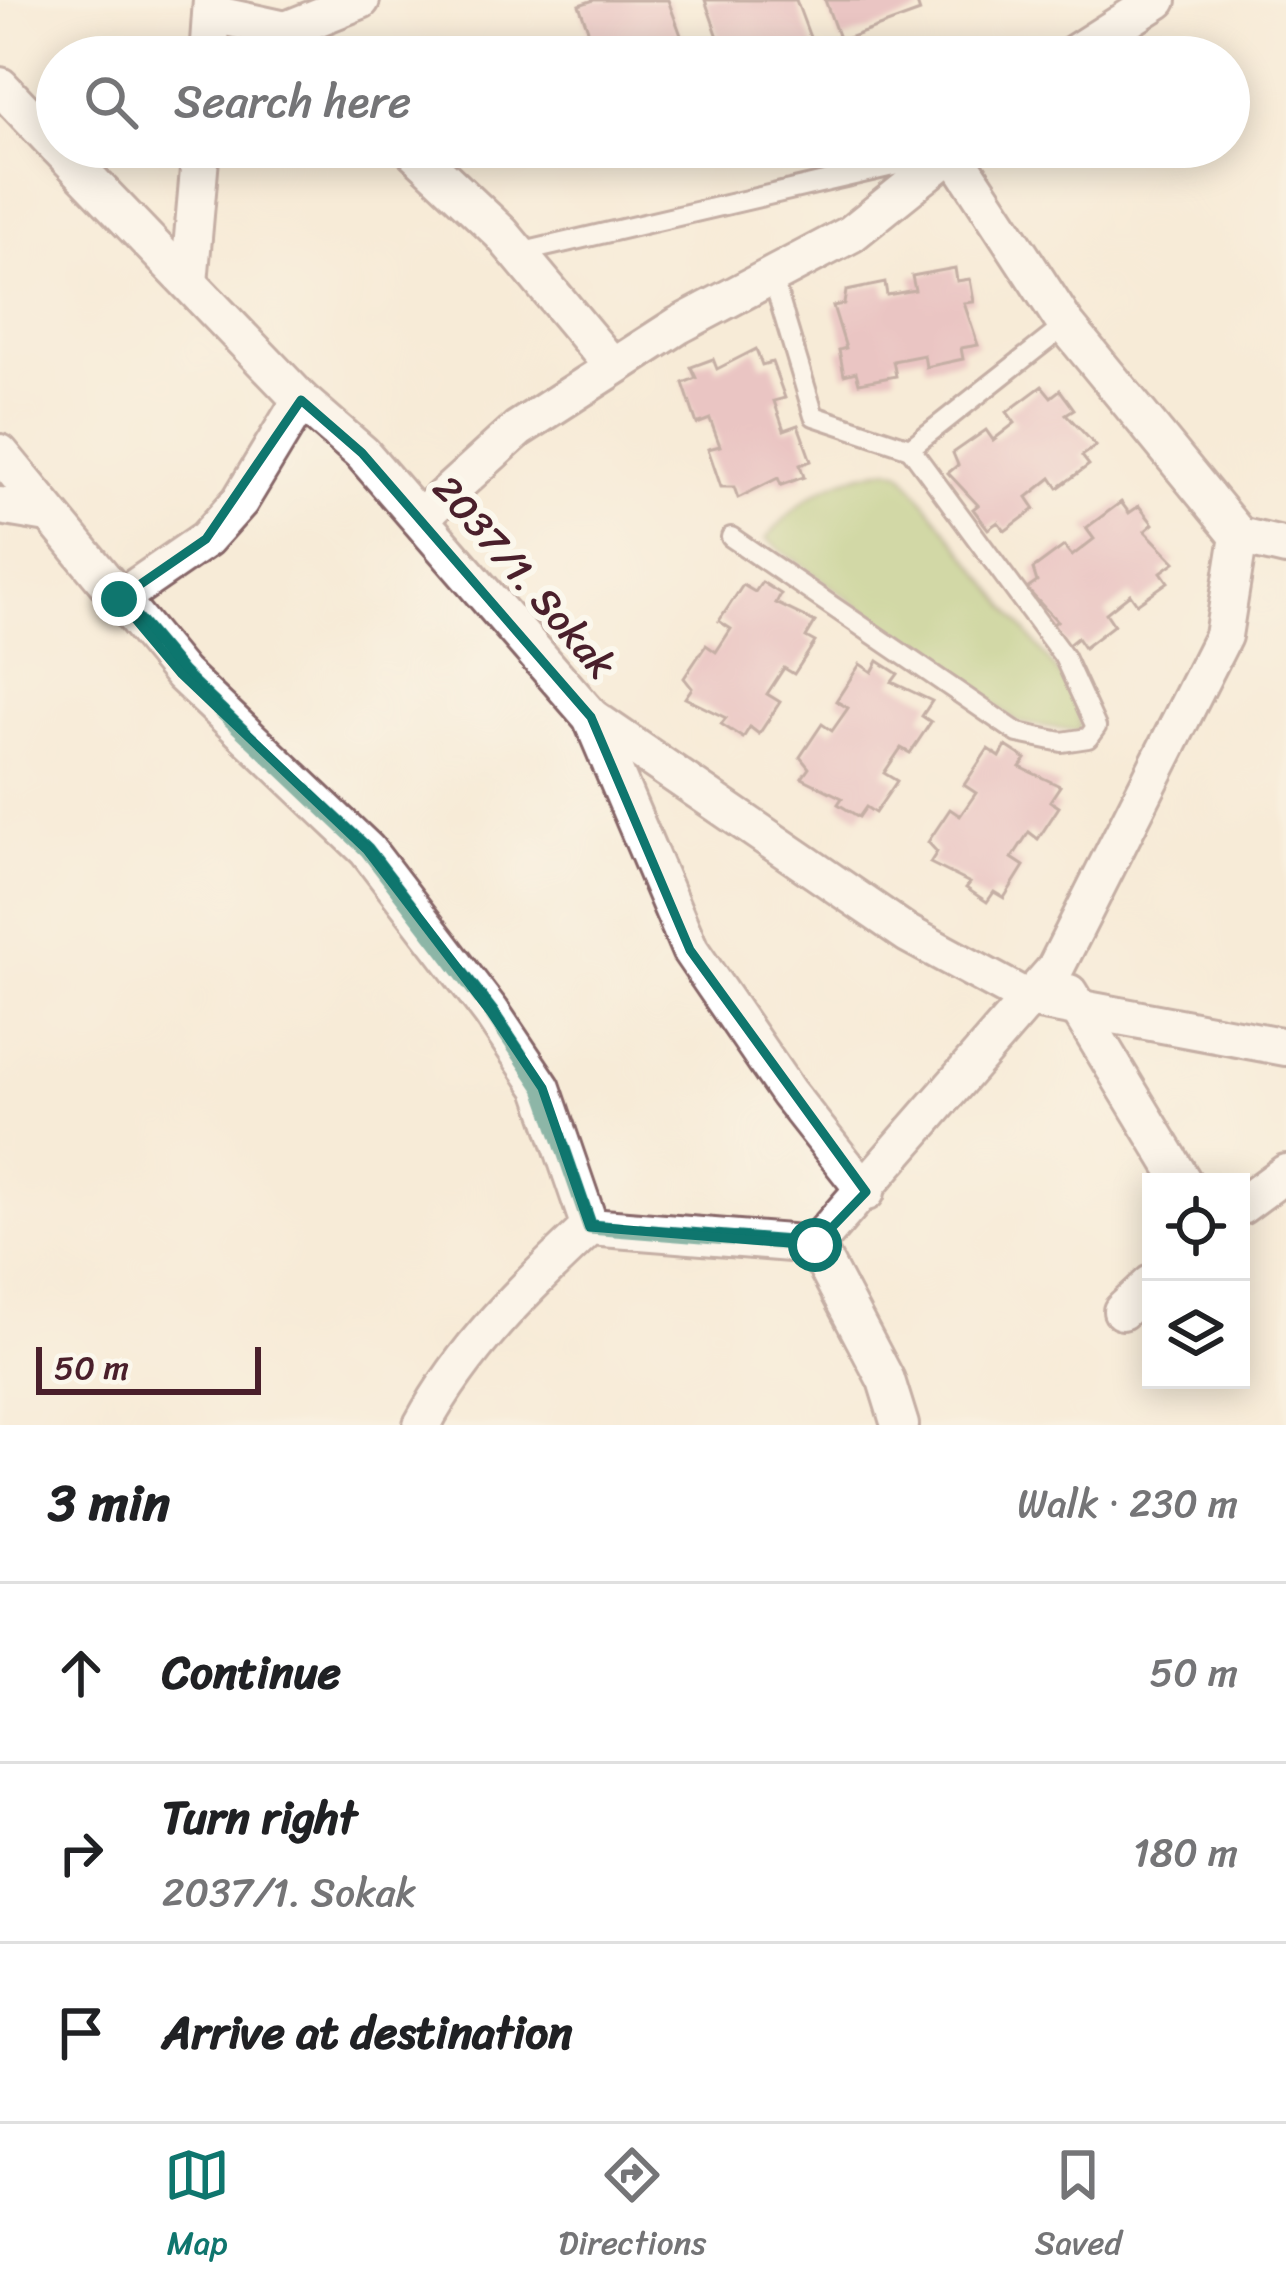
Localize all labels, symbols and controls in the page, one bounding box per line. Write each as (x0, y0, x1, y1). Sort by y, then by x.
search box (36, 36, 1250, 168)
text: Search here (174, 62, 411, 142)
icon: search (78, 69, 144, 135)
street label: 2037/1. Sokak (415, 458, 634, 695)
route end (92, 572, 146, 626)
map controls (1142, 1173, 1250, 1389)
button: locate (1142, 1173, 1250, 1281)
route start (788, 1218, 842, 1272)
button: layers (1142, 1281, 1250, 1389)
text: 50 m (54, 1339, 129, 1397)
scale bar (36, 1341, 261, 1394)
text: 3 min (48, 1458, 170, 1548)
text: Walk · 230 m (1017, 1469, 1238, 1538)
text: Continue (162, 1633, 341, 1713)
text: 50 m (1149, 1638, 1238, 1707)
icon: ahead (48, 1640, 114, 1706)
text: Turn right (162, 1778, 357, 1858)
text: 180 m (1133, 1818, 1238, 1887)
icon: right (48, 1820, 114, 1886)
text: 2037/1. Sokak (162, 1858, 416, 1927)
text: Arrive at destination (162, 1993, 572, 2073)
icon: arrive (48, 2000, 114, 2066)
tab: Map (164, 2142, 230, 2272)
tab: Directions (559, 2142, 706, 2272)
tab: Saved (1035, 2142, 1122, 2272)

